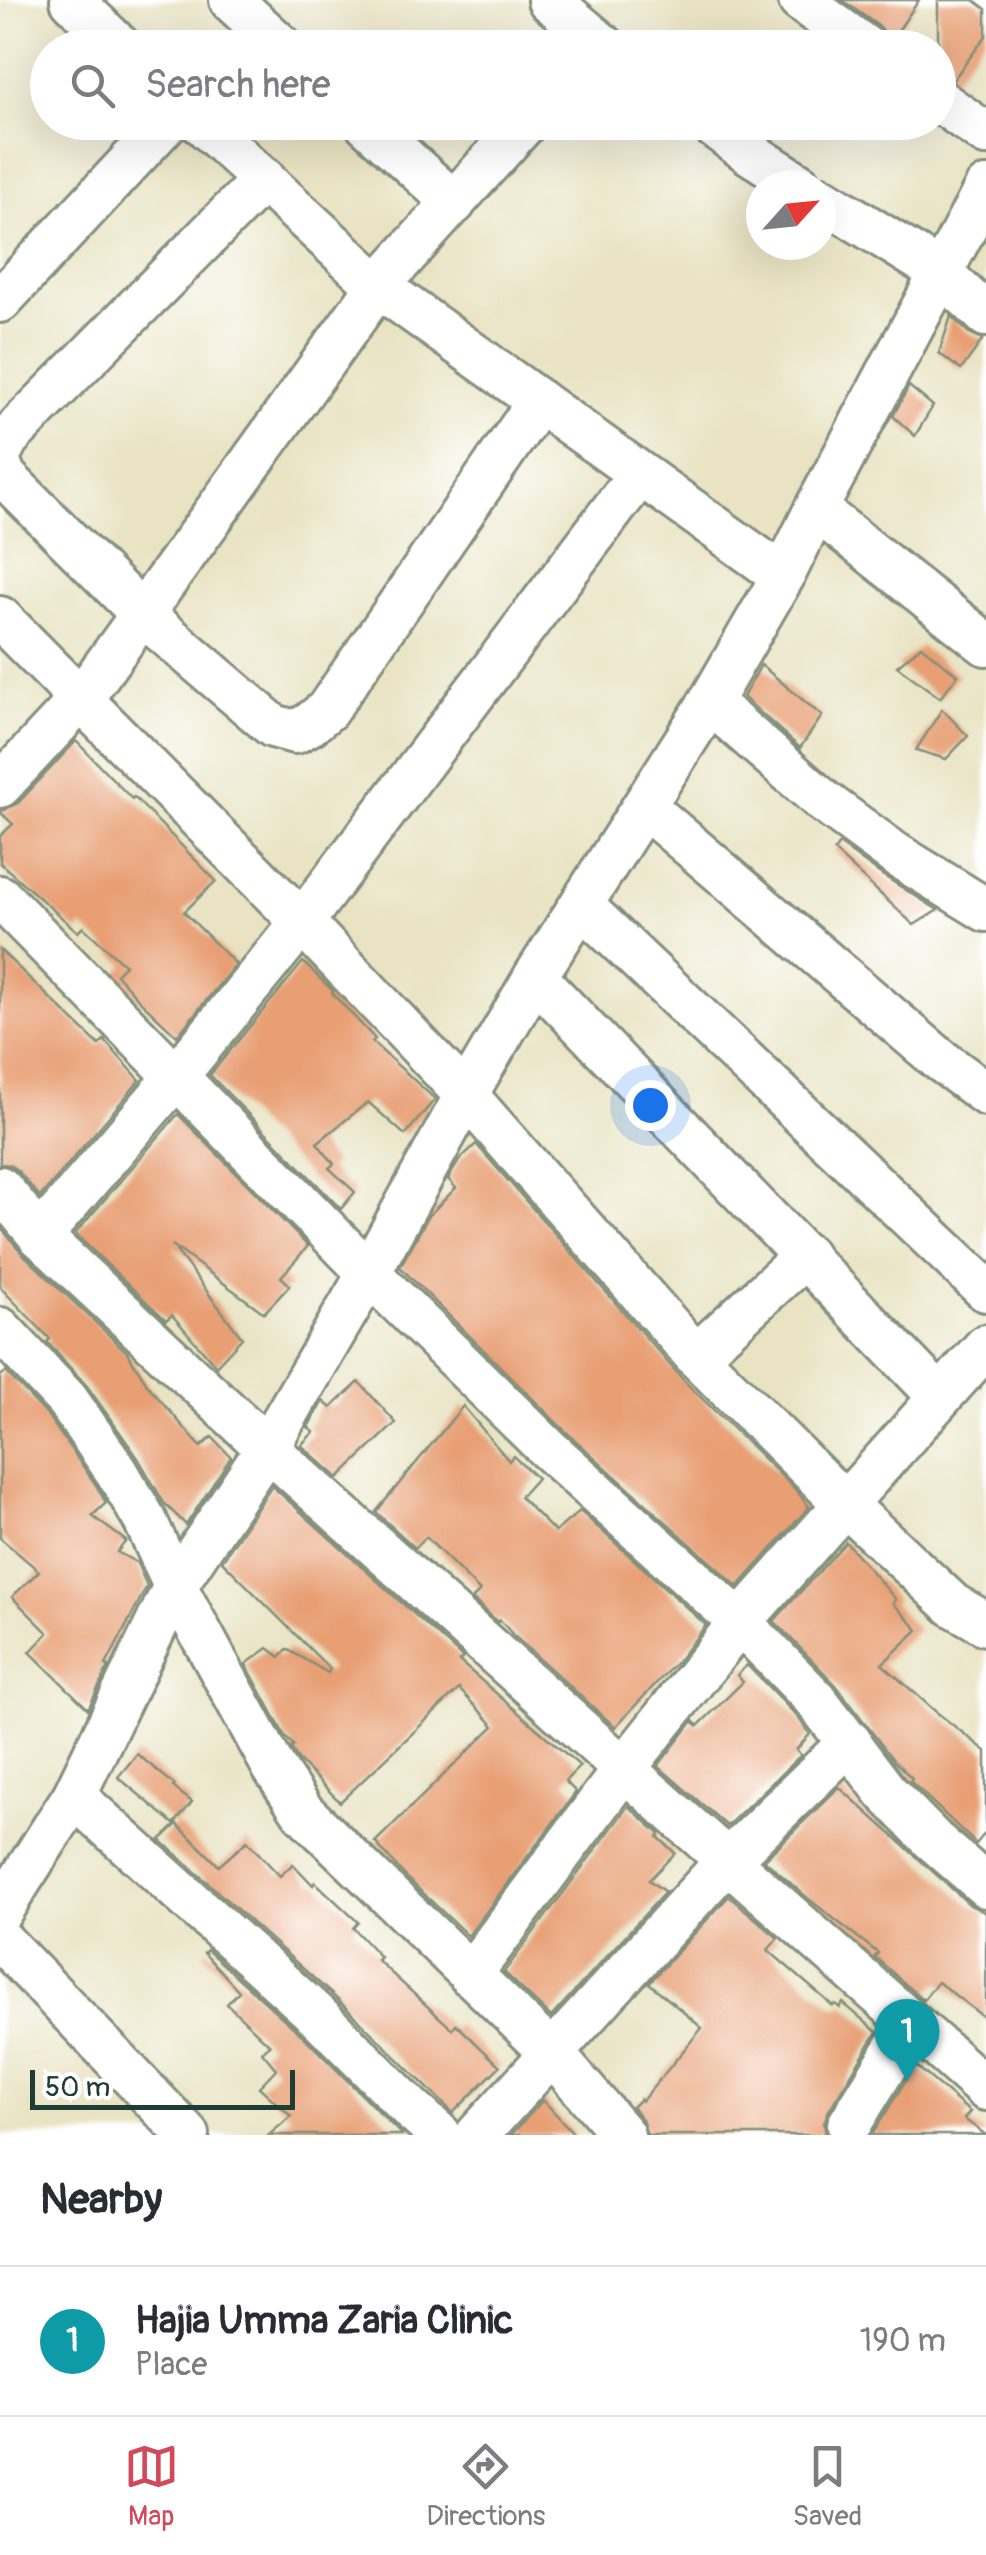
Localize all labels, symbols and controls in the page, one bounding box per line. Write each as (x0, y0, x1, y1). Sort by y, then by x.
search box (30, 30, 956, 140)
icon: search (65, 58, 120, 113)
text: Search here (145, 61, 331, 109)
north arrow (746, 170, 836, 260)
your location (625, 1080, 676, 1131)
pin: 1 (874, 1998, 940, 2081)
scale bar (30, 2065, 295, 2110)
text: 50 m (45, 2070, 110, 2105)
text: Nearby (40, 2174, 162, 2226)
text: Hajia Umma Zaria Clinic (135, 2297, 513, 2345)
text: 1 (66, 2321, 79, 2361)
text: 190 m (860, 2321, 946, 2361)
text: Place (135, 2345, 207, 2385)
tab: Map (124, 2439, 179, 2534)
tab: Directions (426, 2439, 545, 2534)
tab: Saved (793, 2439, 862, 2534)

